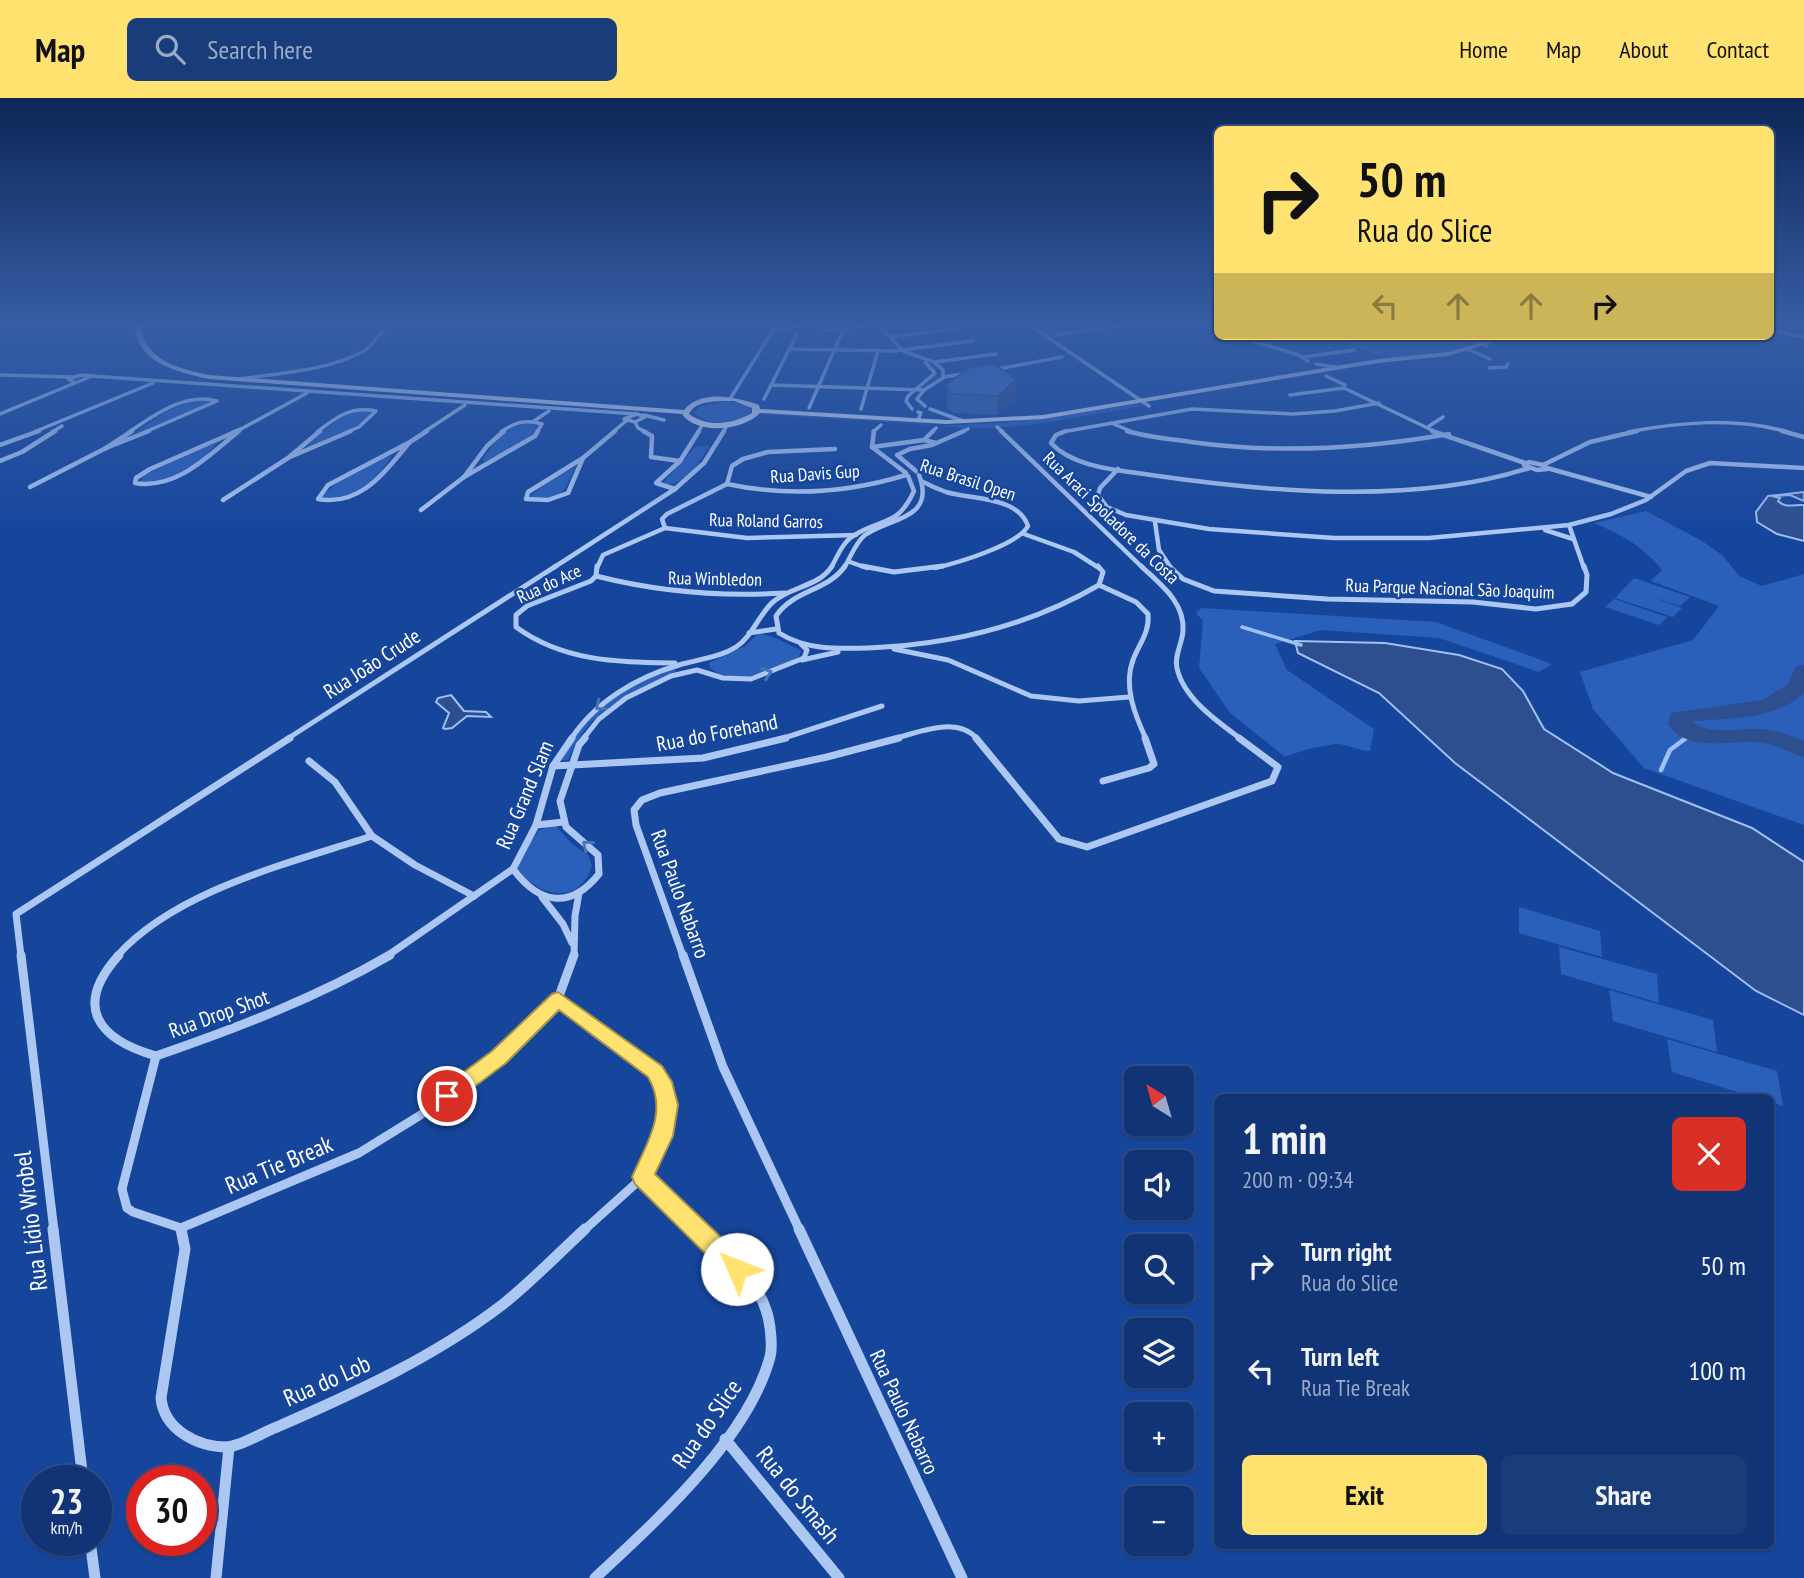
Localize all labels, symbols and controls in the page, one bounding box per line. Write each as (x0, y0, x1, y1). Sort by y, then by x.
search box (127, 18, 617, 81)
text: Map (35, 28, 85, 71)
icon: search (151, 30, 189, 68)
text: Search here (207, 33, 313, 66)
text: Home (1459, 34, 1508, 65)
text: Map (1546, 34, 1581, 65)
text: About (1619, 34, 1668, 65)
text: Contact (1706, 34, 1769, 65)
text: 50 m (1357, 147, 1446, 211)
icon: right (1242, 154, 1333, 245)
text: Rua do Slice (1357, 209, 1492, 251)
icon: left (1366, 287, 1404, 325)
icon: ahead (1439, 287, 1477, 325)
icon: ahead (1512, 287, 1550, 325)
icon: right (1585, 287, 1623, 325)
street label: Rua Araci Spoladore da Costa (1038, 447, 1184, 589)
street label: Rua Brasil Open (917, 453, 1019, 506)
street label: Rua Davis Gup (770, 459, 861, 488)
street label: Rua Roland Garros (709, 508, 823, 533)
street label: Rua do Ace (513, 559, 585, 608)
street label: Rua Winbledon (668, 566, 762, 591)
street label: Rua Parque Nacional São Joaquim (1345, 573, 1555, 604)
street label: Rua João Crude (318, 622, 425, 705)
one-way arrow (760, 667, 772, 681)
one-way arrow (595, 698, 608, 710)
street label: Rua do Forehand (654, 708, 780, 757)
street label: Rua Grand Slam (490, 736, 559, 853)
street label: Rua Paulo Nabarro (645, 826, 716, 962)
one-way arrow (582, 841, 594, 854)
street label: Rua Drop Shot (165, 983, 273, 1044)
pin (417, 1066, 477, 1126)
north arrow (1124, 1066, 1194, 1136)
map controls (1124, 1066, 1194, 1556)
icon: arrive (428, 1077, 466, 1115)
text: 1 min (1242, 1111, 1327, 1166)
button: close (1672, 1117, 1746, 1191)
street label: Rua Tie Break (220, 1128, 338, 1201)
street label: Rua Lídio Wrobel (6, 1149, 54, 1293)
button: sound (1124, 1150, 1194, 1220)
text: 200 m · 09:34 (1242, 1165, 1354, 1194)
position arrow (700, 1232, 774, 1306)
button: search (1124, 1234, 1194, 1304)
text: Turn right (1301, 1235, 1392, 1268)
icon: right (1242, 1247, 1280, 1285)
text: 50 m (1700, 1249, 1746, 1282)
text: Rua do Slice (1301, 1268, 1398, 1297)
button: layers (1124, 1318, 1194, 1388)
text: Turn left (1301, 1340, 1379, 1373)
street label: Rua Paulo Nabarro (864, 1345, 945, 1479)
street label: Rua do Lob (278, 1348, 375, 1413)
icon: left (1242, 1352, 1280, 1390)
text: 100 m (1688, 1354, 1746, 1387)
street label: Rua do Slice (665, 1373, 748, 1474)
text: Rua Tie Break (1301, 1373, 1410, 1402)
button: + (1124, 1402, 1194, 1472)
street label: Rua do Smash (750, 1440, 847, 1550)
button: Exit (1242, 1455, 1487, 1535)
button: Share (1501, 1455, 1746, 1535)
speed limit sign: 30 (126, 1465, 217, 1556)
text: 23 (50, 1478, 83, 1524)
button: − (1124, 1486, 1194, 1556)
text: km/h (51, 1516, 82, 1539)

